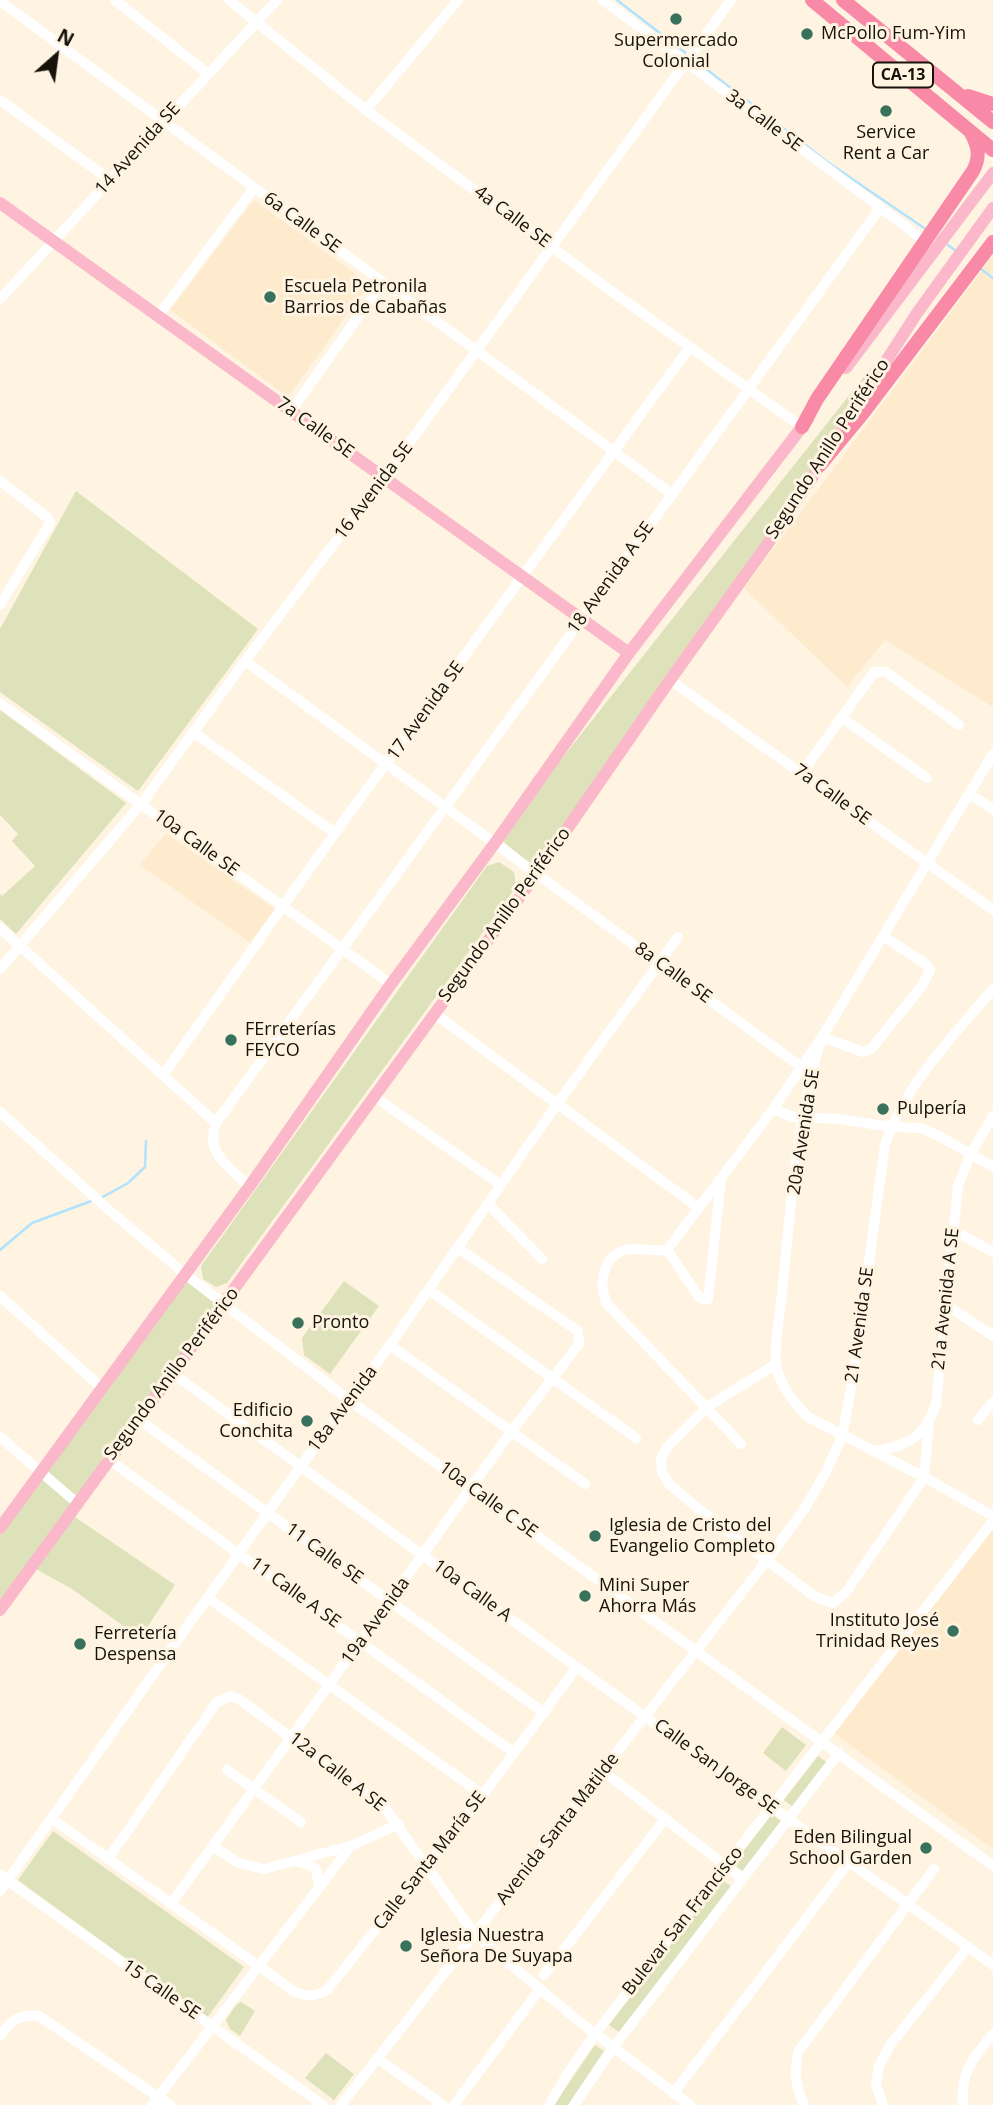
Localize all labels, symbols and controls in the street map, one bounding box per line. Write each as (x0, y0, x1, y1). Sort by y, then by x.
marker: Supermercado Colonial (668, 11, 684, 27)
north arrow (21, 21, 91, 91)
text: N (53, 22, 79, 53)
place label: McPollo Fum-Yim (821, 23, 966, 45)
marker: McPollo Fum-Yim (799, 26, 815, 42)
place label: Supermercado Colonial (614, 30, 738, 72)
road number: CA-13 (873, 62, 933, 88)
street label: 3a Calle SE (722, 85, 806, 157)
street label: 14 Avenida SE (91, 98, 185, 200)
marker: Service Rent a Car (878, 103, 894, 119)
place label: Service Rent a Car (843, 122, 929, 164)
street label: 4a Calle SE (470, 181, 554, 253)
street label: 6a Calle SE (259, 188, 345, 258)
place label: Escuela Petronila Barrios de Cabañas (284, 276, 447, 318)
marker: Escuela Petronila Barrios de Cabañas (262, 289, 278, 305)
street label: Segundo Anillo Periférico (762, 355, 894, 543)
street label: 7a Calle SE (272, 393, 358, 463)
street label: 16 Avenida SE (330, 438, 418, 544)
street label: 18 Avenida A SE (563, 518, 659, 638)
street label: 17 Avenida SE (383, 657, 469, 765)
street label: 7a Calle SE (789, 760, 875, 830)
street label: 10a Calle SE (149, 805, 243, 881)
street label: Segundo Anillo Periférico (434, 824, 576, 1006)
street label: 8a Calle SE (630, 938, 716, 1008)
place label: FErreterías FEYCO (245, 1019, 336, 1062)
marker: FErreterías FEYCO (223, 1032, 239, 1048)
street label: 20a Avenida SE (783, 1068, 825, 1196)
place label: Pulpería (897, 1098, 966, 1120)
marker: Pulpería (875, 1101, 891, 1117)
street label: 21a Avenida A SE (928, 1227, 964, 1371)
street label: 21 Avenida SE (841, 1266, 879, 1384)
street label: Segundo Anillo Periférico (100, 1284, 244, 1464)
place label: Pronto (312, 1312, 369, 1334)
marker: Pronto (290, 1315, 306, 1331)
street label: 18a Avenida (304, 1362, 382, 1456)
place label: Edificio Conchita (219, 1400, 293, 1442)
marker: Edificio Conchita (299, 1413, 315, 1429)
street label: 10a Calle C SE (435, 1457, 541, 1543)
place label: Iglesia de Cristo del Evangelio Completo (609, 1515, 775, 1558)
street label: 11 Calle SE (281, 1519, 367, 1589)
marker: Iglesia de Cristo del Evangelio Completo (587, 1528, 603, 1544)
street label: 11 Calle A SE (246, 1553, 344, 1633)
street label: 10a Calle A (428, 1555, 516, 1627)
street label: 19a Avenida (337, 1573, 415, 1669)
place label: Mini Super Ahorra Más (599, 1575, 696, 1618)
marker: Mini Super Ahorra Más (577, 1588, 593, 1604)
place label: Instituto José Trinidad Reyes (816, 1610, 939, 1652)
place label: Ferretería Despensa (94, 1623, 177, 1666)
marker: Instituto José Trinidad Reyes (945, 1623, 961, 1639)
marker: Ferretería Despensa (72, 1636, 88, 1652)
street label: Calle San Jorge SE (650, 1715, 782, 1819)
street label: 12a Calle A SE (284, 1728, 390, 1816)
street label: Avenida Santa Matilde (492, 1749, 624, 1909)
street label: Calle Santa María SE (369, 1787, 491, 1935)
place label: Eden Bilingual School Garden (789, 1827, 912, 1870)
marker: Eden Bilingual School Garden (918, 1840, 934, 1856)
street label: Bulevar San Francisco (618, 1842, 748, 2000)
place label: Iglesia Nuestra Señora De Suyapa (420, 1925, 573, 1968)
marker: Iglesia Nuestra Señora De Suyapa (398, 1938, 414, 1954)
street label: 15 Calle SE (118, 1955, 204, 2025)

